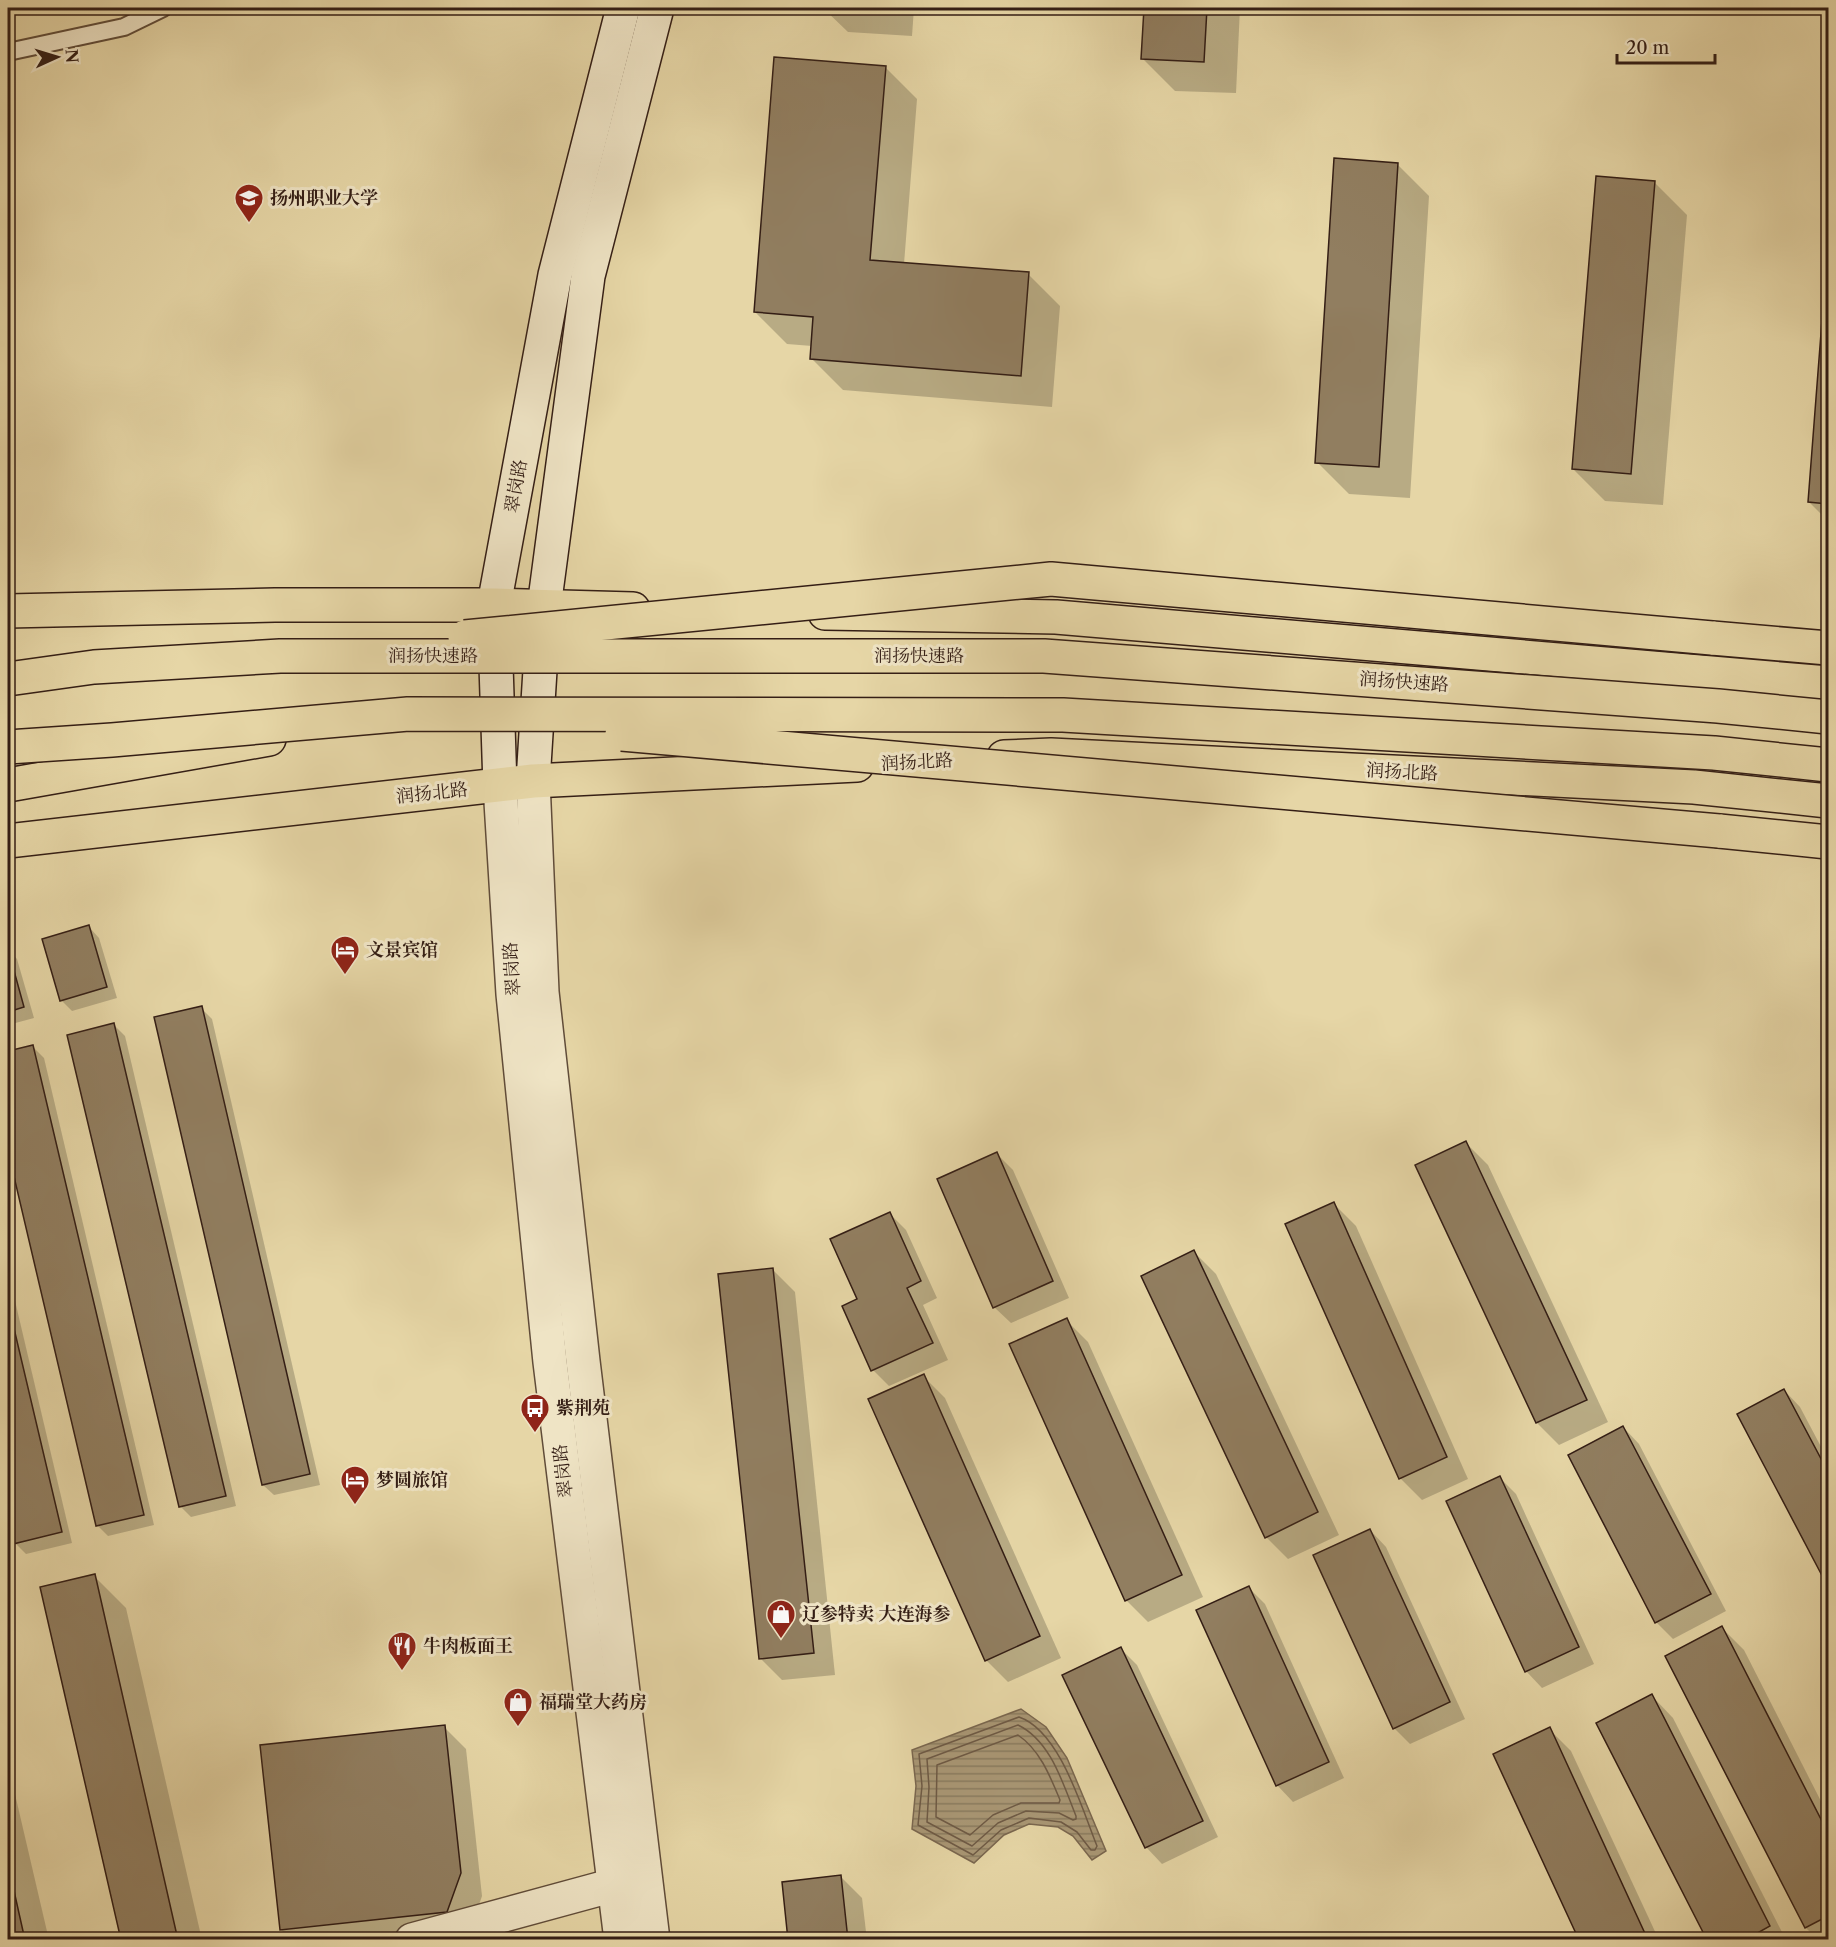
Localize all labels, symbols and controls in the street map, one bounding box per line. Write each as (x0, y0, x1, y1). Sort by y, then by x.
north arrow (27, 27, 87, 87)
scale bar (1617, 27, 1714, 65)
text: 20 m (1626, 37, 1670, 59)
text: N (62, 48, 82, 64)
school or university icon: 扬州职业大学 (233, 182, 265, 224)
place label: 扬州职业大学 (270, 187, 378, 209)
street label: 翠岗路 (500, 458, 532, 514)
street label: 润扬快速路 (388, 645, 478, 667)
street label: 润扬快速路 (874, 645, 964, 667)
street label: 润扬快速路 (1358, 668, 1450, 696)
street label: 润扬北路 (880, 749, 954, 775)
street label: 润扬北路 (1365, 759, 1439, 785)
street label: 润扬北路 (395, 778, 469, 808)
hotel icon: 文景宾馆 (329, 934, 361, 976)
place label: 文景宾馆 (366, 939, 438, 961)
street label: 翠岗路 (499, 941, 525, 997)
bus stop icon: 紫荆苑 (519, 1392, 551, 1434)
place label: 紫荆苑 (556, 1397, 610, 1419)
street label: 翠岗路 (549, 1443, 577, 1499)
hotel icon: 梦圆旅馆 (339, 1464, 371, 1506)
place label: 梦圆旅馆 (376, 1469, 448, 1491)
shop icon: 辽参特卖 大连海参 (765, 1598, 797, 1640)
place label: 辽参特卖 大连海参 (802, 1603, 951, 1625)
restaurant icon: 牛肉板面王 (386, 1630, 418, 1672)
place label: 牛肉板面王 (423, 1635, 513, 1657)
shop icon: 福瑞堂大药房 (502, 1686, 534, 1728)
place label: 福瑞堂大药房 (539, 1691, 647, 1713)

